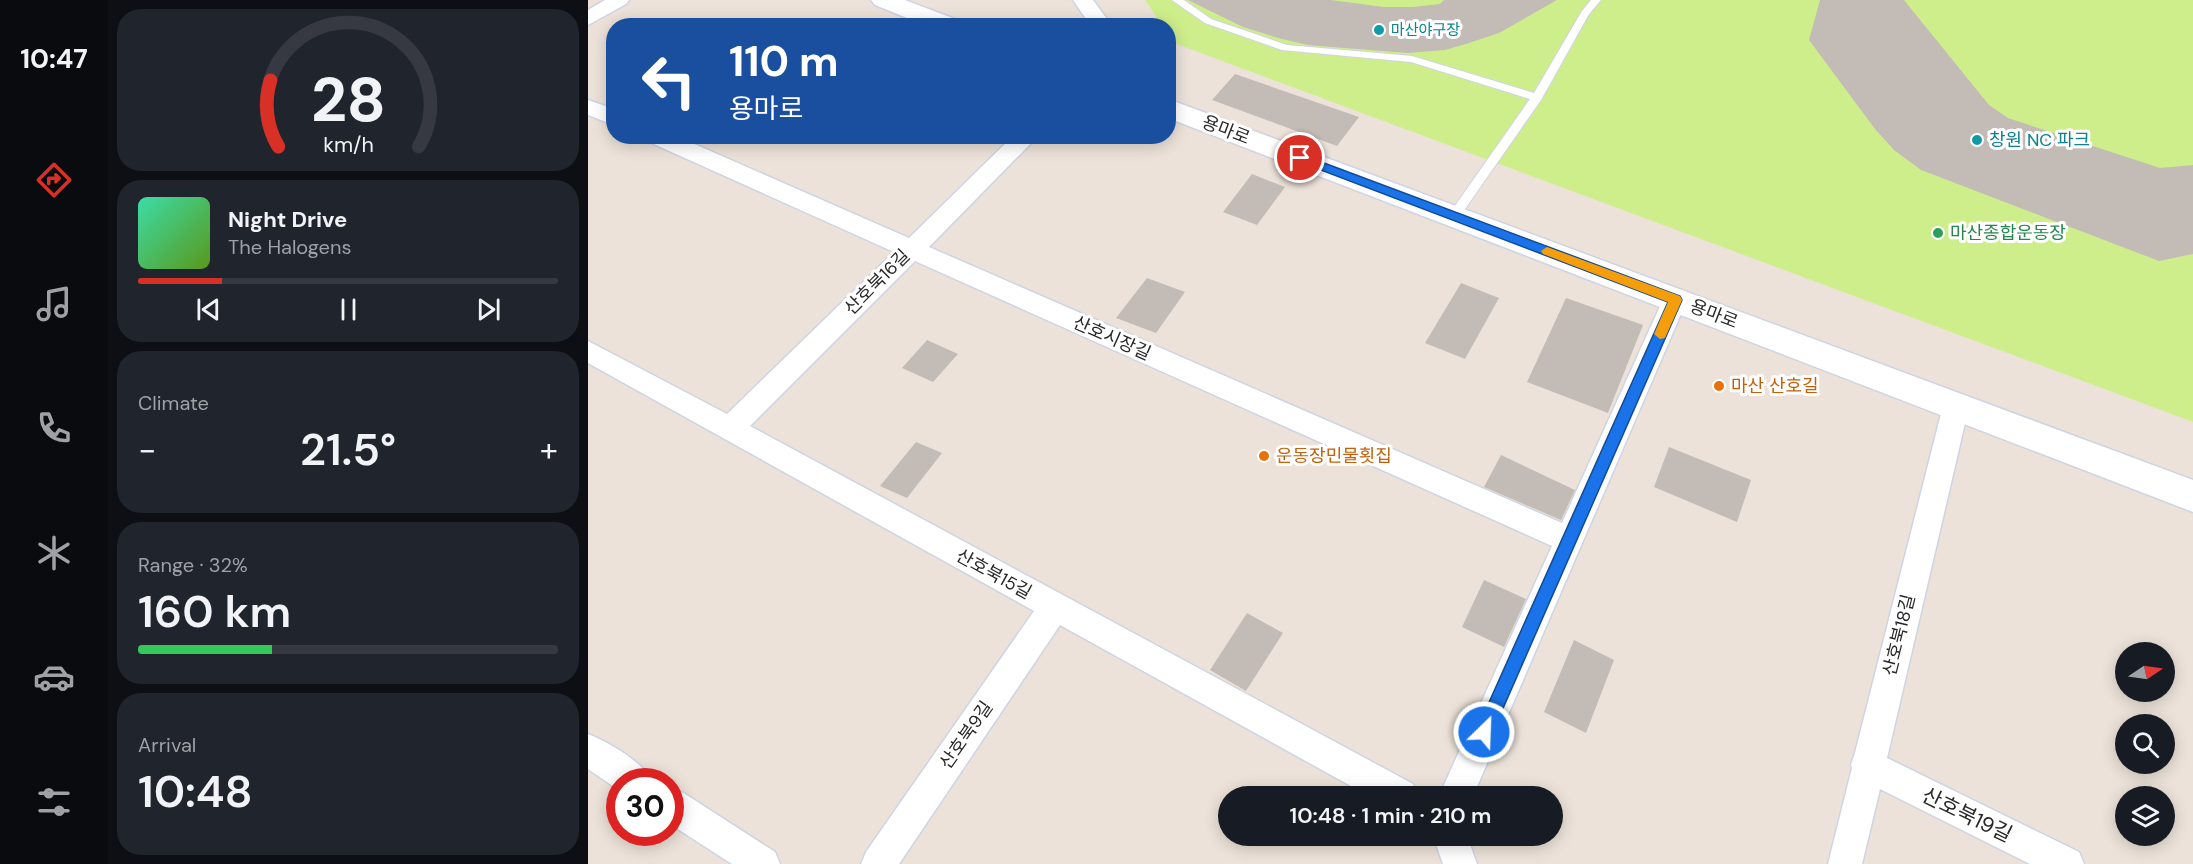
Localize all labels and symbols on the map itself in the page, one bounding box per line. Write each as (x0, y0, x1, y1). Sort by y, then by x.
place label: 마산야구장 (1391, 20, 1460, 40)
marker: 마산야구장 (1372, 23, 1386, 37)
street label: 용마로 (1199, 110, 1253, 150)
place label: 창원 NC 파크 (1989, 128, 2090, 152)
pin (1274, 132, 1325, 183)
marker: 창원 NC 파크 (1970, 133, 1984, 147)
place label: 마산종합운동장 (1950, 221, 2066, 245)
marker: 마산종합운동장 (1931, 226, 1945, 240)
street label: 산호북16길 (839, 244, 915, 320)
street label: 용마로 (1687, 294, 1741, 334)
street label: 산호시장길 (1069, 310, 1155, 366)
place label: 마산 산호길 (1731, 374, 1819, 398)
marker: 마산 산호길 (1712, 379, 1726, 393)
place label: 운동장민물횟집 (1276, 444, 1392, 468)
marker: 운동장민물횟집 (1257, 449, 1271, 463)
street label: 산호북15길 (952, 543, 1036, 605)
street label: 산호북18길 (1877, 592, 1921, 678)
north arrow (2115, 642, 2175, 702)
street label: 산호북9길 (934, 696, 998, 774)
position arrow (1452, 700, 1516, 764)
speed limit sign: 30 (606, 768, 684, 846)
street label: 산호북19길 (1917, 781, 2017, 849)

